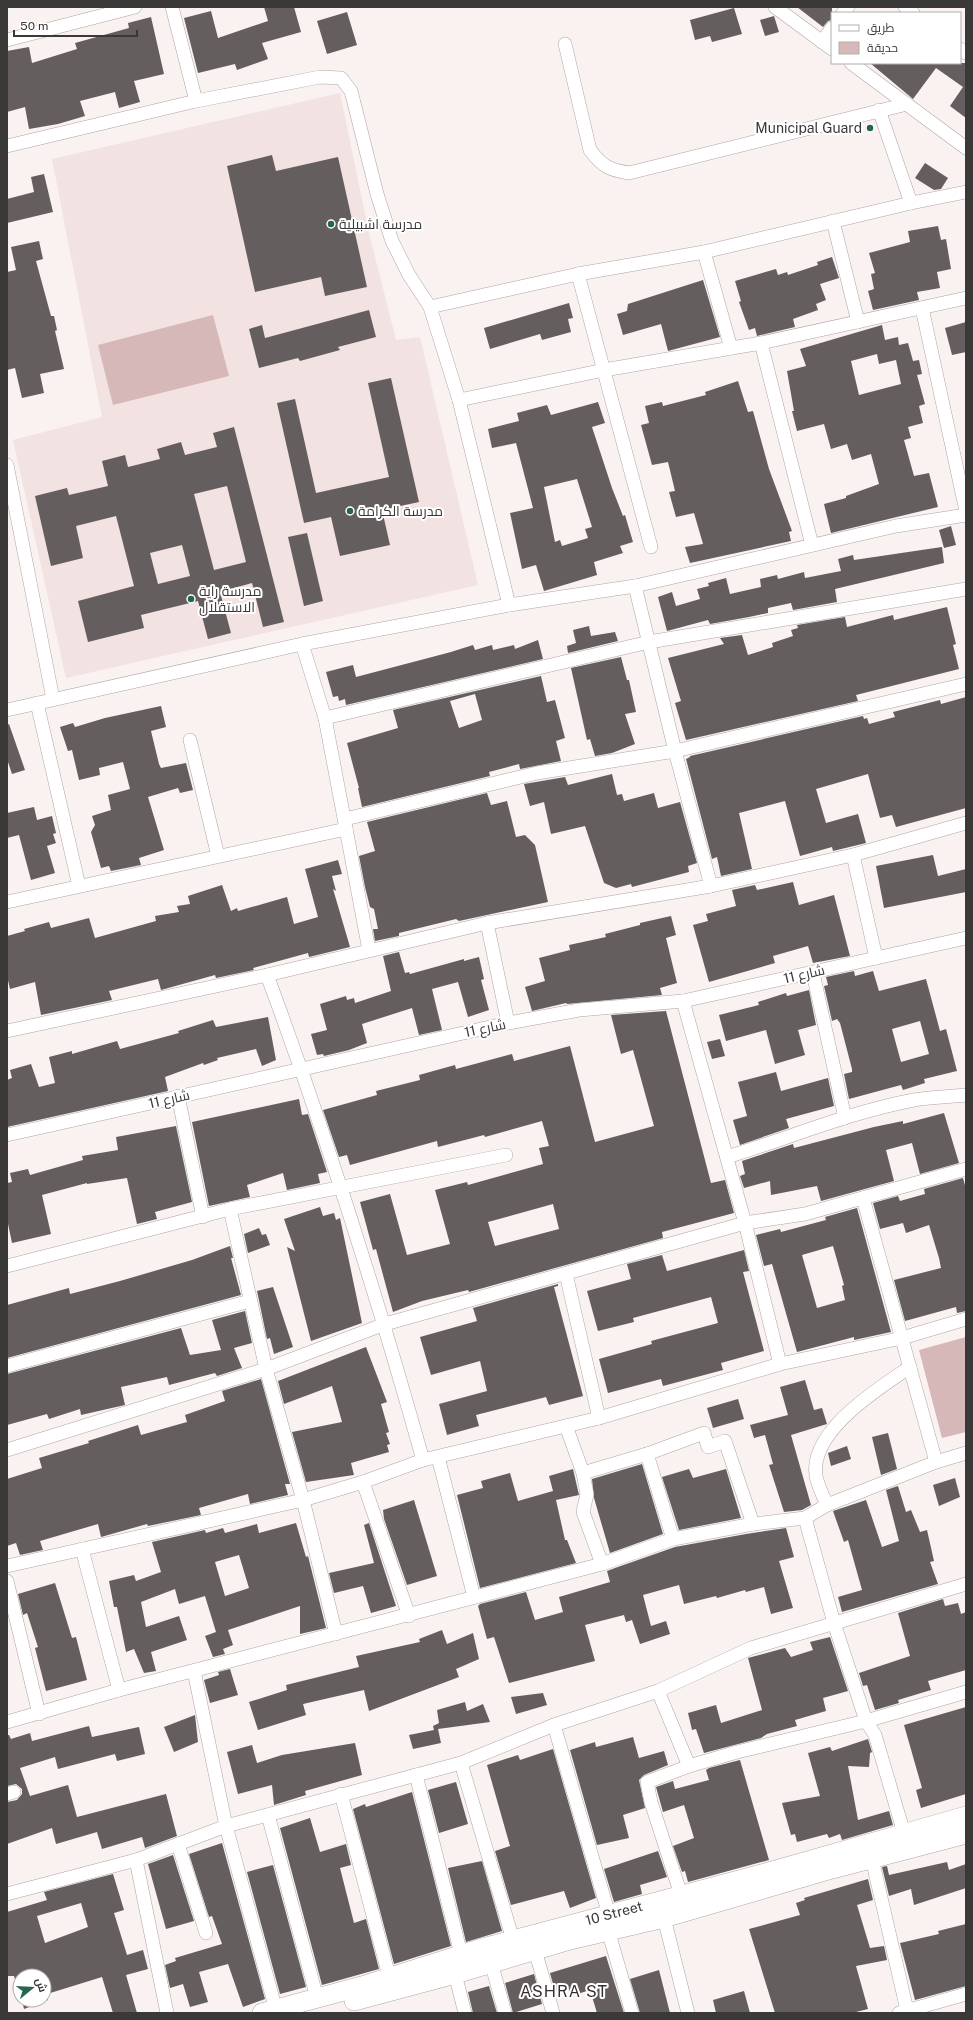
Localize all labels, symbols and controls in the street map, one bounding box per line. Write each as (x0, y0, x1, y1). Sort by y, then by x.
scale bar (14, 12, 137, 38)
legend (831, 12, 961, 64)
text: 50 m (20, 19, 48, 33)
text: طريق (867, 21, 895, 35)
text: حديقة (867, 41, 898, 55)
place label: Municipal Guard (755, 120, 862, 136)
marker: Municipal Guard (865, 123, 875, 133)
place label: مدرسة اشبيلية (339, 216, 422, 232)
marker: مدرسة اشبيلية (326, 219, 336, 229)
place label: مدرسة الكرامة (358, 503, 443, 519)
marker: مدرسة الكرامة (345, 506, 355, 516)
place label: مدرسة راية الاستقلال (199, 583, 262, 616)
marker: مدرسة راية الاستقلال (186, 594, 196, 604)
street label: شارع 11 (782, 961, 826, 987)
street label: شارع 11 (463, 1016, 507, 1041)
street label: شارع 11 (147, 1086, 191, 1112)
street label: 10 Street (584, 1898, 644, 1928)
north arrow (12, 1968, 52, 2008)
text: ش (33, 1976, 49, 1994)
district label: ASHRA ST (520, 1982, 608, 2001)

